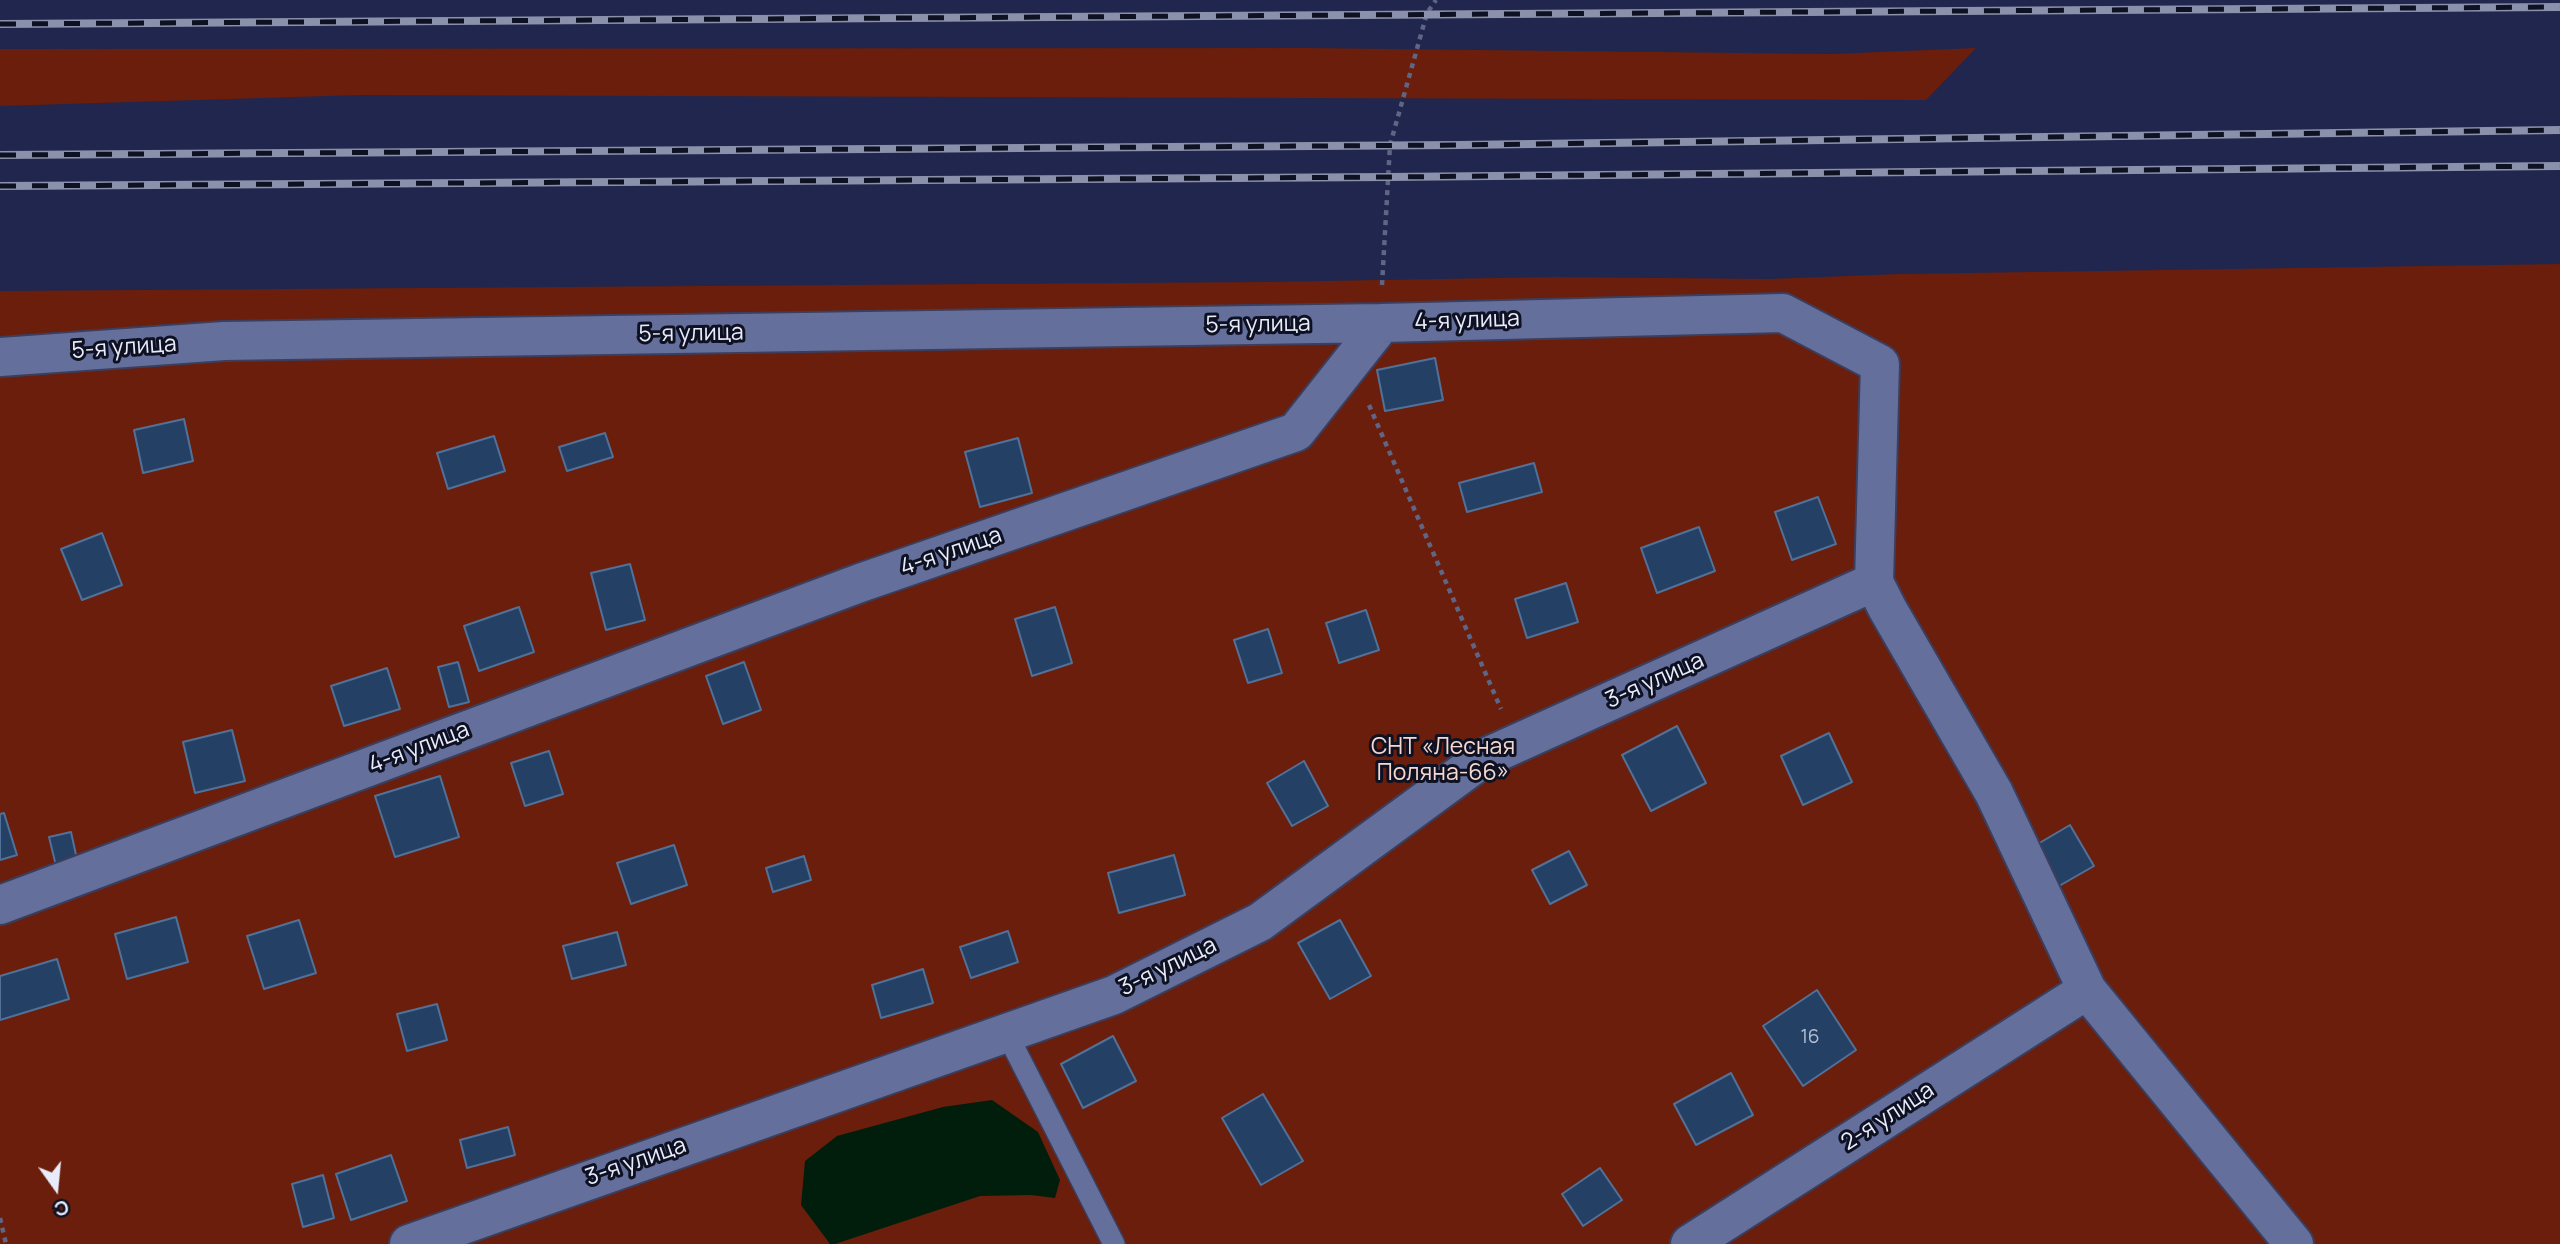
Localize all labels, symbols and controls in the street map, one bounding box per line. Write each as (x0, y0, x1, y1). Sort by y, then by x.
street label: 4-я улица (1414, 305, 1520, 337)
street label: 5-я улица (1205, 310, 1311, 340)
street label: 5-я улица (638, 319, 744, 349)
street label: 5-я улица (71, 331, 177, 365)
street label: 4-я улица (897, 522, 1005, 582)
street label: 3-я улица (1602, 647, 1708, 715)
street label: 4-я улица (365, 716, 473, 780)
park label: СНТ «Лесная Поляна-66» (1371, 734, 1515, 788)
street label: 3-я улица (1115, 932, 1221, 1002)
house number: 16 (1800, 1027, 1820, 1049)
street label: 2-я улица (1836, 1077, 1940, 1157)
street label: 3-я улица (582, 1132, 690, 1192)
north arrow (21, 1153, 91, 1223)
text: С (51, 1194, 72, 1223)

